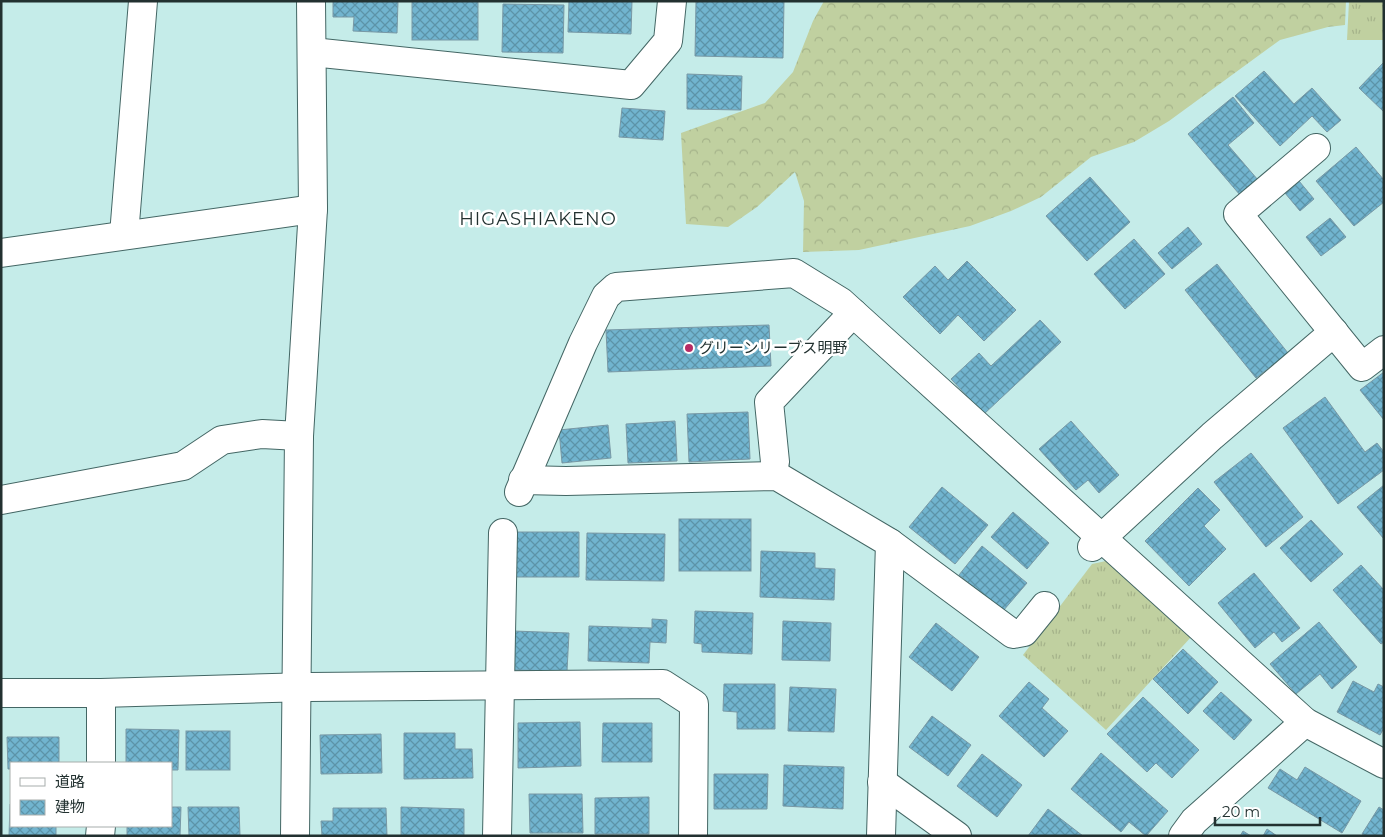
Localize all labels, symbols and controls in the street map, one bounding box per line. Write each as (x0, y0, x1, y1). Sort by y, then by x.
district label: HIGASHIAKENO (459, 208, 617, 230)
place label: グリーンリーブス明野 (699, 338, 847, 357)
marker: グリーンリーブス明野 (683, 342, 695, 354)
legend (10, 762, 172, 827)
text: 道路 (55, 772, 85, 791)
scale bar (1215, 794, 1320, 826)
text: 建物 (55, 797, 85, 816)
text: 20 m (1222, 802, 1260, 821)

